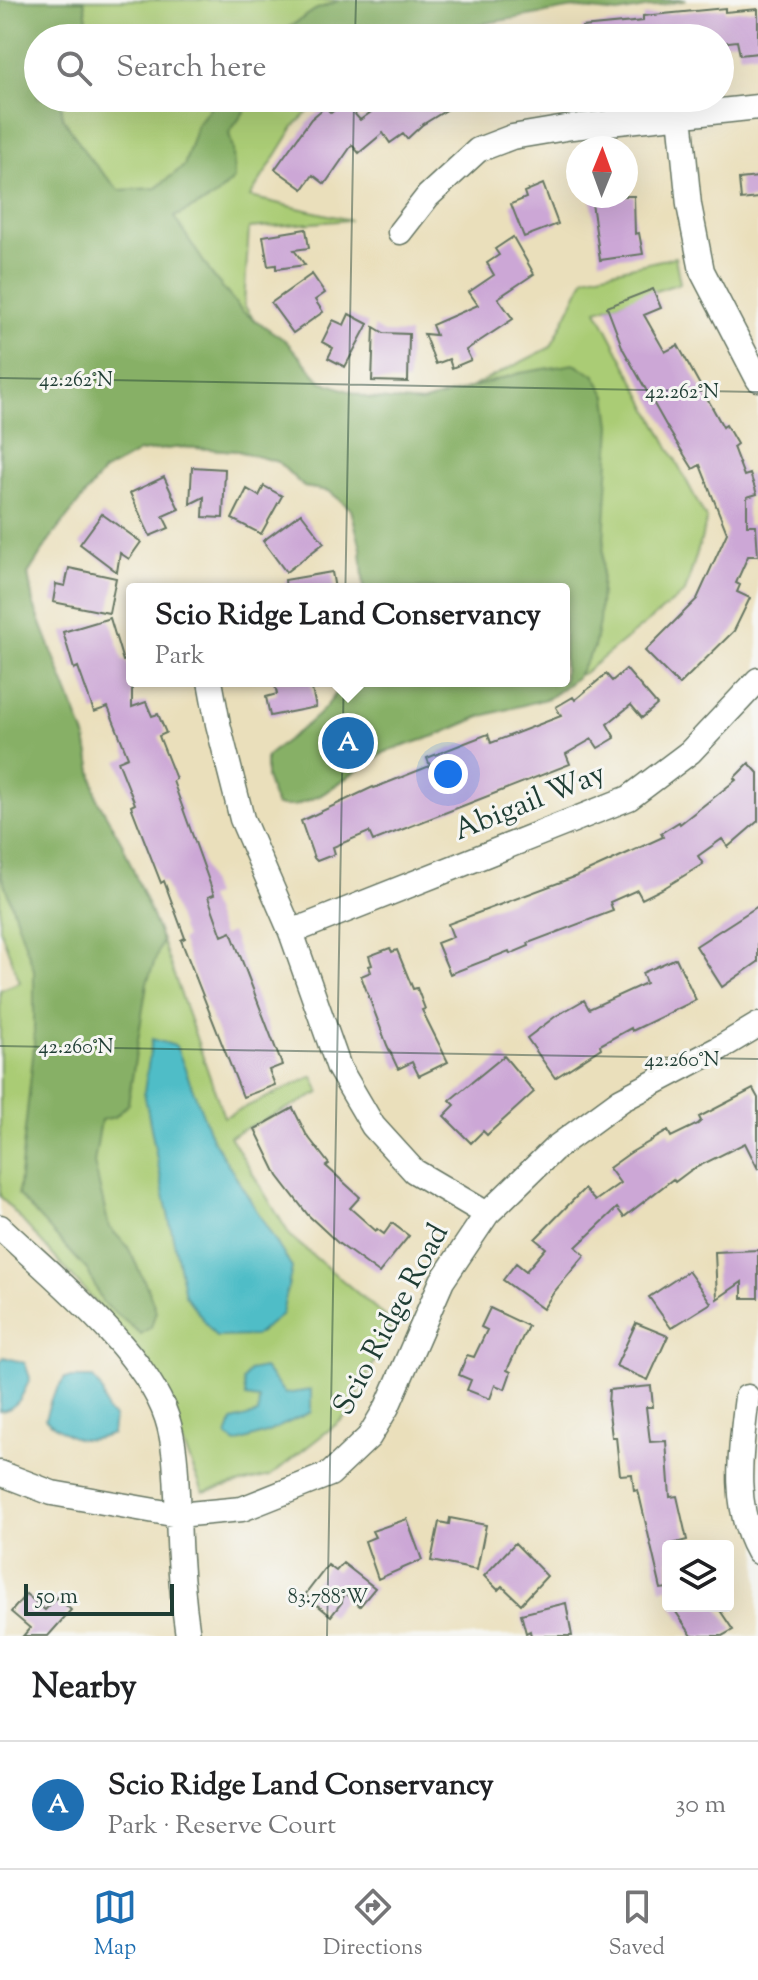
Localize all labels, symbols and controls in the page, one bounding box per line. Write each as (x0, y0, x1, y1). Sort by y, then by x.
search box (24, 24, 734, 112)
icon: search (52, 46, 96, 90)
text: Search here (116, 47, 266, 90)
north arrow (566, 136, 638, 208)
text: 42.262°N (39, 367, 113, 396)
text: 42.262°N (645, 379, 719, 408)
popup (126, 583, 570, 687)
text: Scio Ridge Land Conservancy (155, 595, 541, 638)
text: Park (155, 638, 205, 675)
pin: A (322, 713, 374, 773)
street label: Abigail Way (448, 753, 613, 853)
your location (428, 754, 468, 794)
text: 42.260°N (38, 1034, 114, 1063)
text: 42.260°N (644, 1047, 720, 1076)
street label: Scio Ridge Road (323, 1217, 461, 1423)
map controls (662, 1540, 734, 1612)
button: layers (662, 1540, 734, 1612)
scale bar (24, 1580, 174, 1616)
text: 50 m (36, 1582, 78, 1614)
text: 83.788°W (288, 1584, 368, 1613)
text: Nearby (32, 1664, 137, 1713)
text: Scio Ridge Land Conservancy (108, 1765, 494, 1808)
text: A (47, 1787, 69, 1824)
text: 30 m (675, 1787, 726, 1824)
text: Park · Reserve Court (108, 1808, 336, 1845)
tab: Map (93, 1885, 137, 1965)
tab: Directions (323, 1885, 422, 1965)
tab: Saved (608, 1885, 665, 1965)

